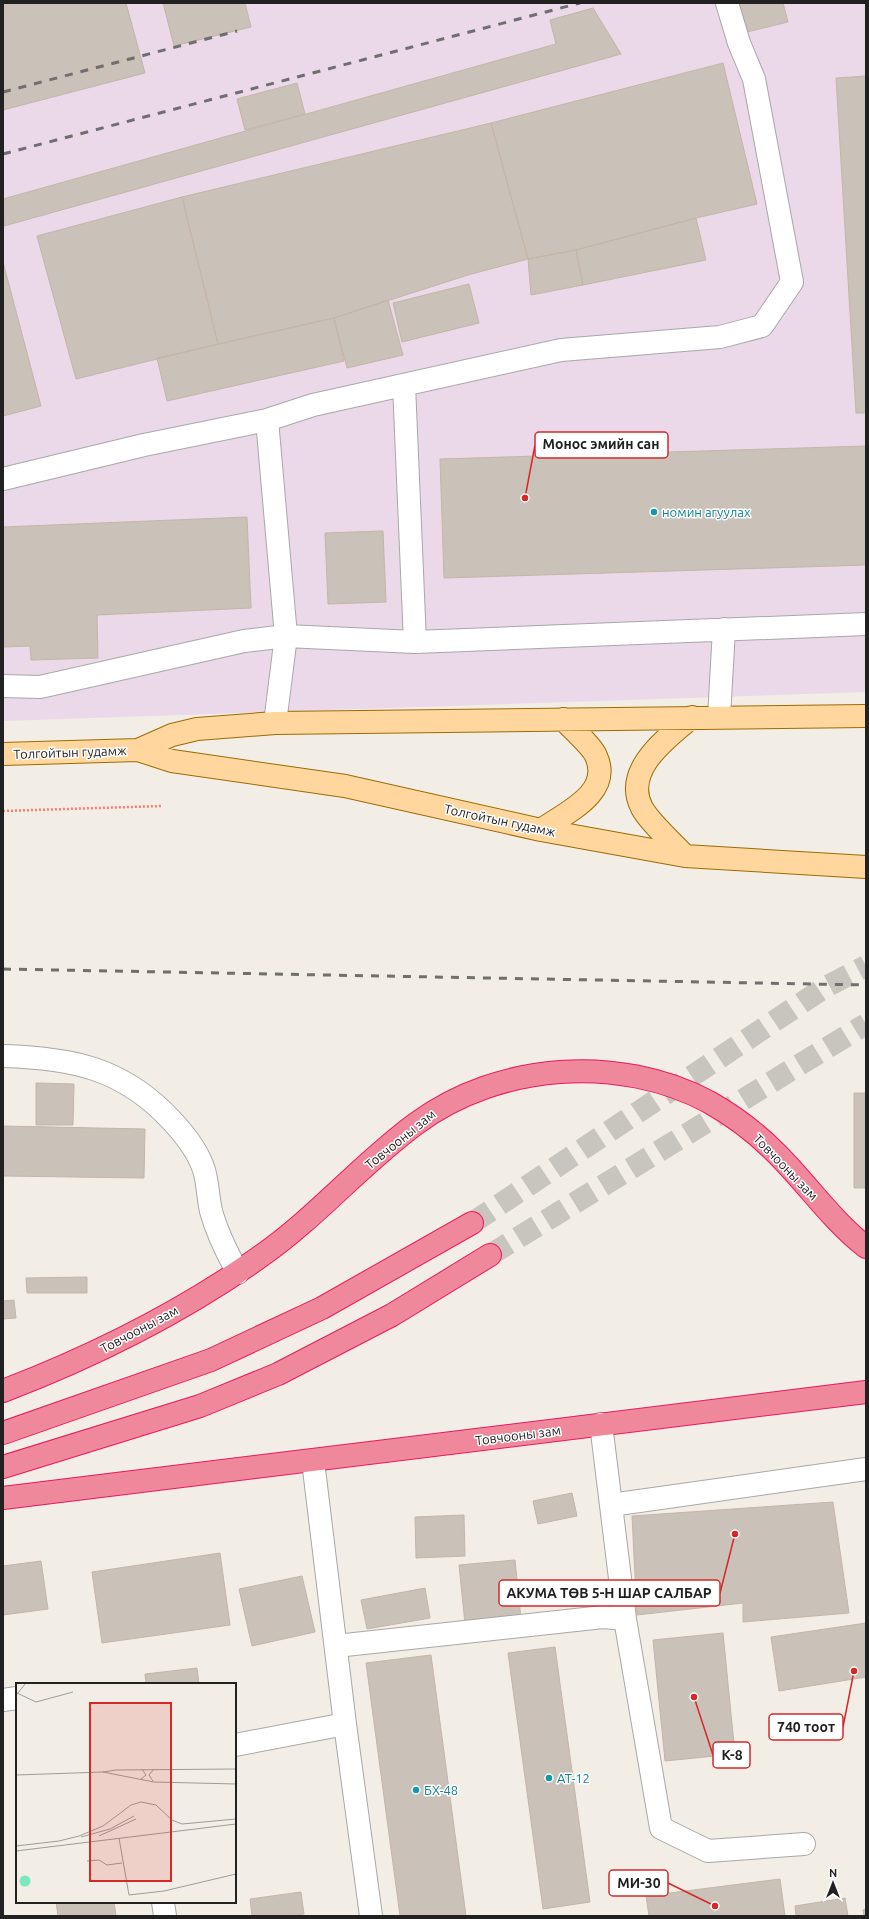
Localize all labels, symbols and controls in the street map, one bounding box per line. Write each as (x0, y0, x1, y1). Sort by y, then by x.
callout: Монос эмийн сан (535, 432, 668, 458)
text: Монос эмийн сан (543, 436, 659, 452)
place label: номин агуулах (662, 505, 751, 519)
marker: номин агуулах (649, 507, 659, 517)
street label: Толгойтын гудамж (13, 743, 127, 761)
street label: Толгойтын гудамж (443, 801, 557, 839)
street label: Товчооны зам (362, 1106, 438, 1172)
street label: Товчооны зам (751, 1131, 821, 1203)
street label: Товчооны зам (98, 1303, 180, 1355)
street label: Товчооны зам (474, 1423, 562, 1447)
callout: АКУМА ТӨВ 5-Н ШАР САЛБАР (499, 1580, 720, 1606)
text: АКУМА ТӨВ 5-Н ШАР САЛБАР (506, 1585, 712, 1601)
inset map (16, 1683, 236, 1903)
callout: 740 тоот (769, 1714, 843, 1740)
text: 740 тоот (777, 1719, 835, 1735)
callout: К-8 (713, 1742, 750, 1768)
text: К-8 (721, 1747, 743, 1763)
place label: АТ-12 (557, 1771, 590, 1785)
marker: АТ-12 (544, 1773, 554, 1783)
place label: БХ-48 (424, 1783, 458, 1797)
marker: БХ-48 (411, 1785, 421, 1795)
north arrow (813, 1863, 853, 1903)
text: N (829, 1867, 837, 1879)
callout: МИ-30 (609, 1870, 668, 1896)
text: МИ-30 (617, 1875, 661, 1891)

